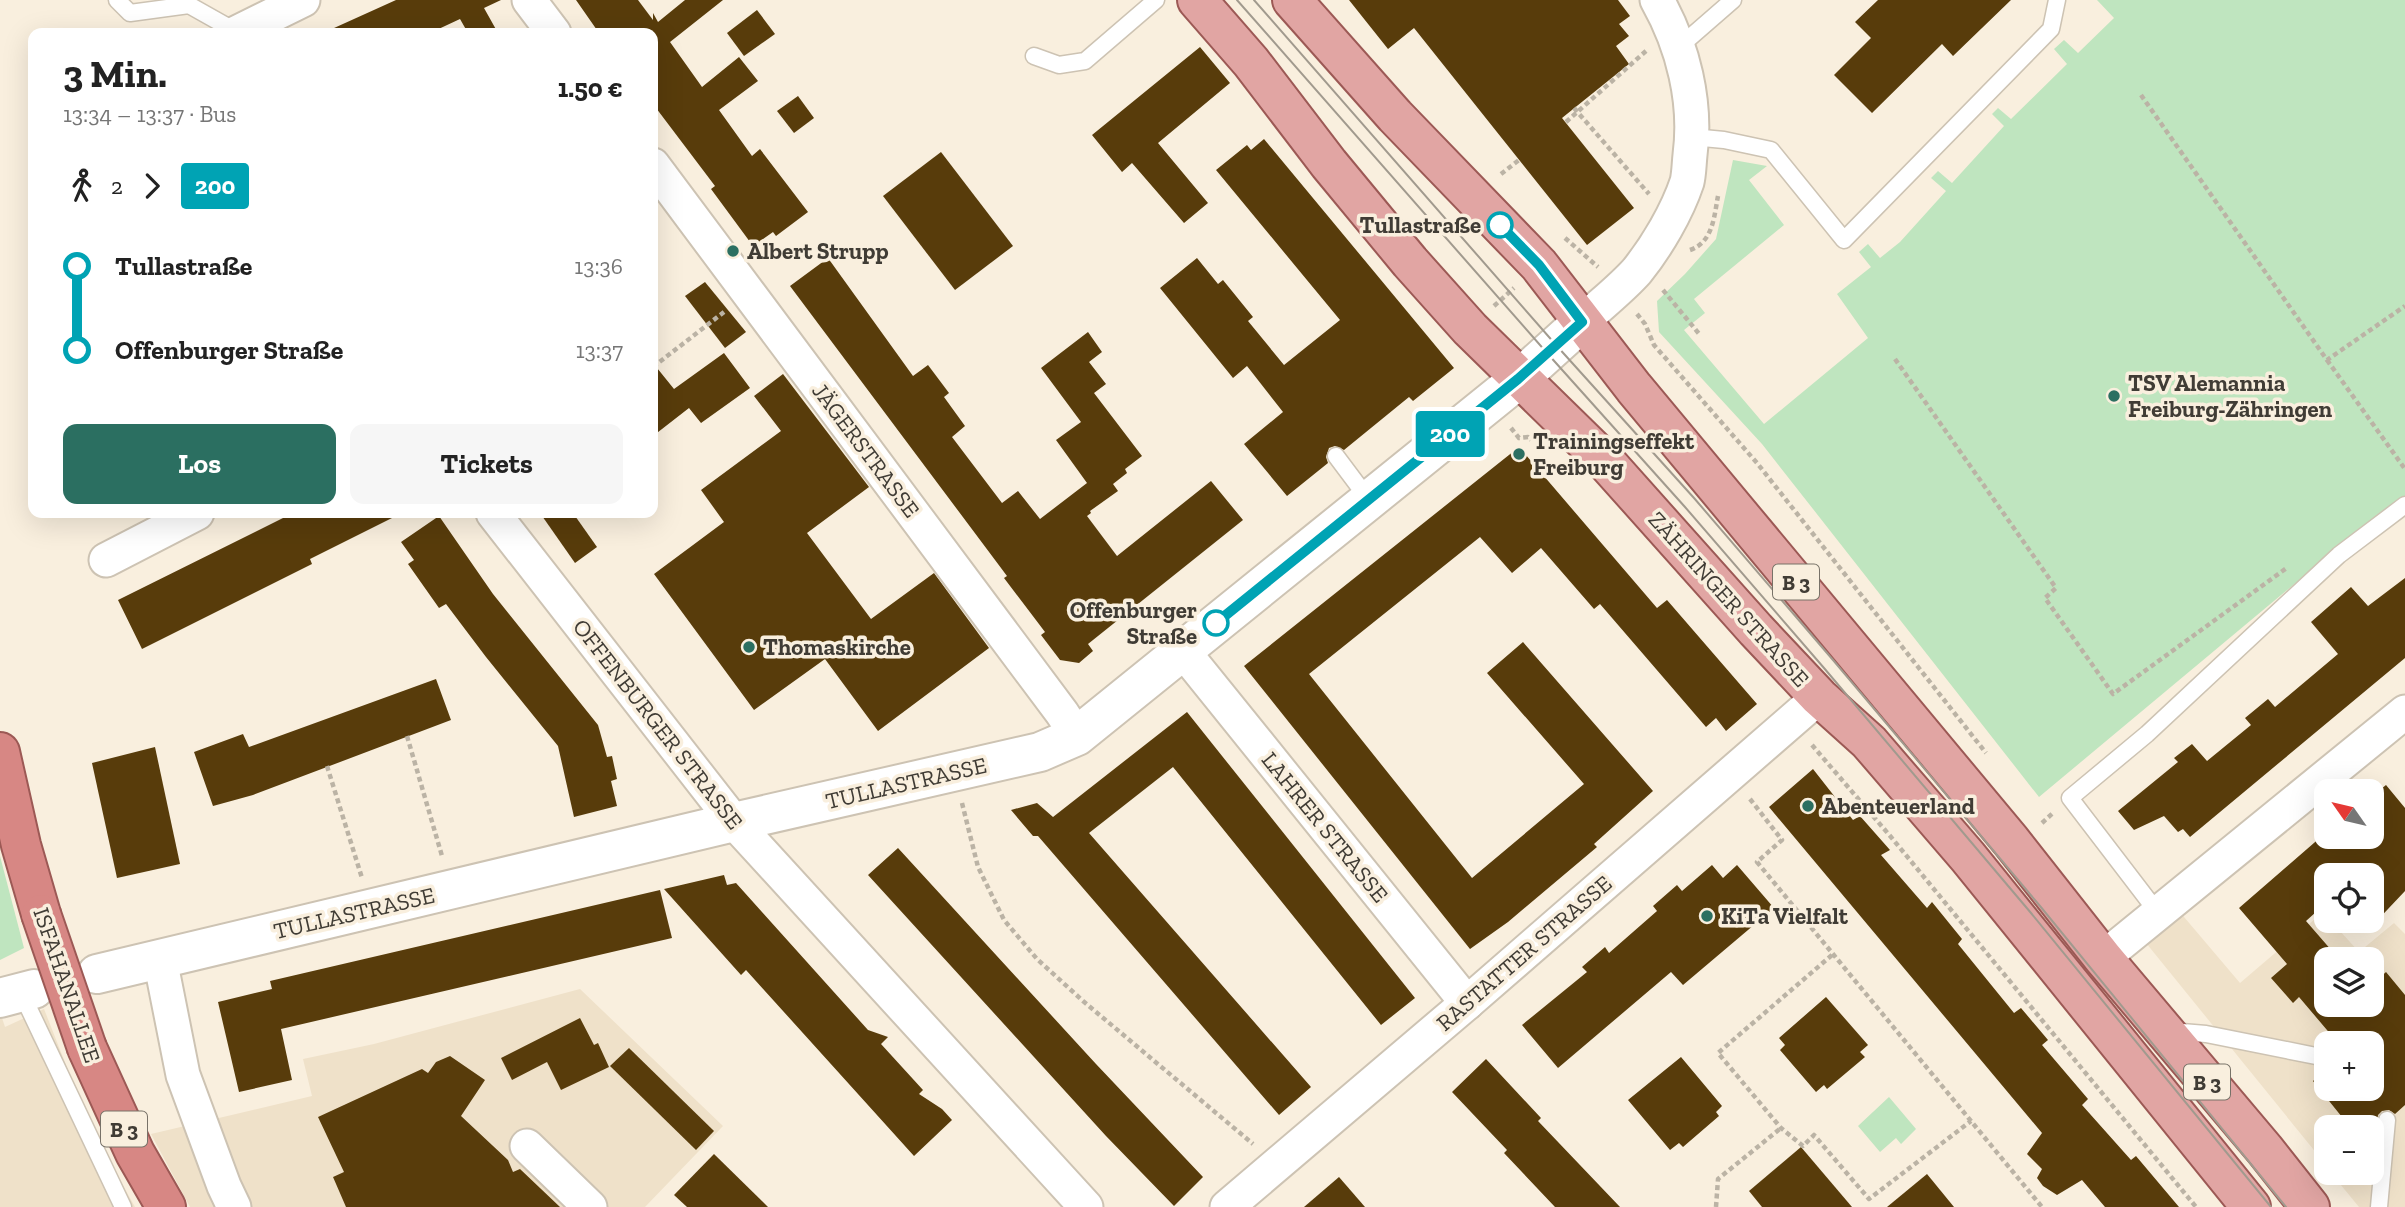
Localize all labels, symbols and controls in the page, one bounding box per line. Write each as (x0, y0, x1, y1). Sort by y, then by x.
text: 3 Min. (63, 51, 167, 97)
text: 1.50 € (558, 72, 623, 104)
text: 13:34 – 13:37 · Bus (63, 100, 236, 128)
icon: walk (63, 167, 101, 205)
icon: forward (133, 167, 171, 205)
text: 200 (195, 171, 235, 200)
text: 2 (111, 172, 123, 200)
place label: Tullastraße (1359, 211, 1481, 239)
marker: Tullastraße (1487, 212, 1513, 238)
place label: Albert Strupp (747, 237, 889, 265)
marker: Albert Strupp (725, 243, 741, 259)
text: Tullastraße (115, 250, 252, 282)
text: 13:36 (574, 252, 623, 280)
text: Offenburger Straße (115, 334, 343, 366)
text: 13:37 (576, 336, 623, 364)
place label: TSV Alemannia Freiburg-Zähringen (2128, 369, 2333, 423)
street label: JÄGERSTRASSE (806, 377, 926, 523)
marker: TSV Alemannia Freiburg-Zähringen (2106, 388, 2122, 404)
line badge: 200 (1410, 411, 1490, 457)
text: 200 (1430, 419, 1470, 448)
button: Los (63, 424, 336, 504)
button: Tickets (350, 424, 623, 504)
place label: Trainingseffekt Freiburg (1533, 427, 1695, 481)
marker: Trainingseffekt Freiburg (1511, 446, 1527, 462)
street label: ZÄHRINGER STRASSE (1643, 506, 1815, 692)
road number: B 3 (1773, 564, 1819, 600)
place label: Offenburger Straße (1070, 596, 1197, 650)
marker: Offenburger Straße (1203, 610, 1229, 636)
street label: OFFENBURGER STRASSE (567, 613, 749, 835)
place label: Thomaskirche (763, 633, 911, 661)
marker: Thomaskirche (741, 639, 757, 655)
street label: LAHRER STRASSE (1256, 746, 1394, 908)
street label: TULLASTRASSE (823, 751, 989, 815)
north arrow (2314, 779, 2384, 849)
map controls (2314, 779, 2384, 1185)
place label: Abenteuerland (1822, 792, 1975, 820)
marker: Abenteuerland (1800, 798, 1816, 814)
button: locate (2314, 863, 2384, 933)
street label: RASTATTER STRASSE (1431, 869, 1617, 1037)
street label: TULLASTRASSE (271, 881, 437, 945)
place label: KiTa Vielfalt (1721, 902, 1849, 930)
street label: ISFAHANALLEE (27, 904, 107, 1066)
marker: KiTa Vielfalt (1699, 908, 1715, 924)
button: layers (2314, 947, 2384, 1017)
button: + (2314, 1031, 2384, 1101)
road number: B 3 (2184, 1064, 2230, 1100)
road number: B 3 (101, 1112, 147, 1146)
button: − (2314, 1115, 2384, 1185)

